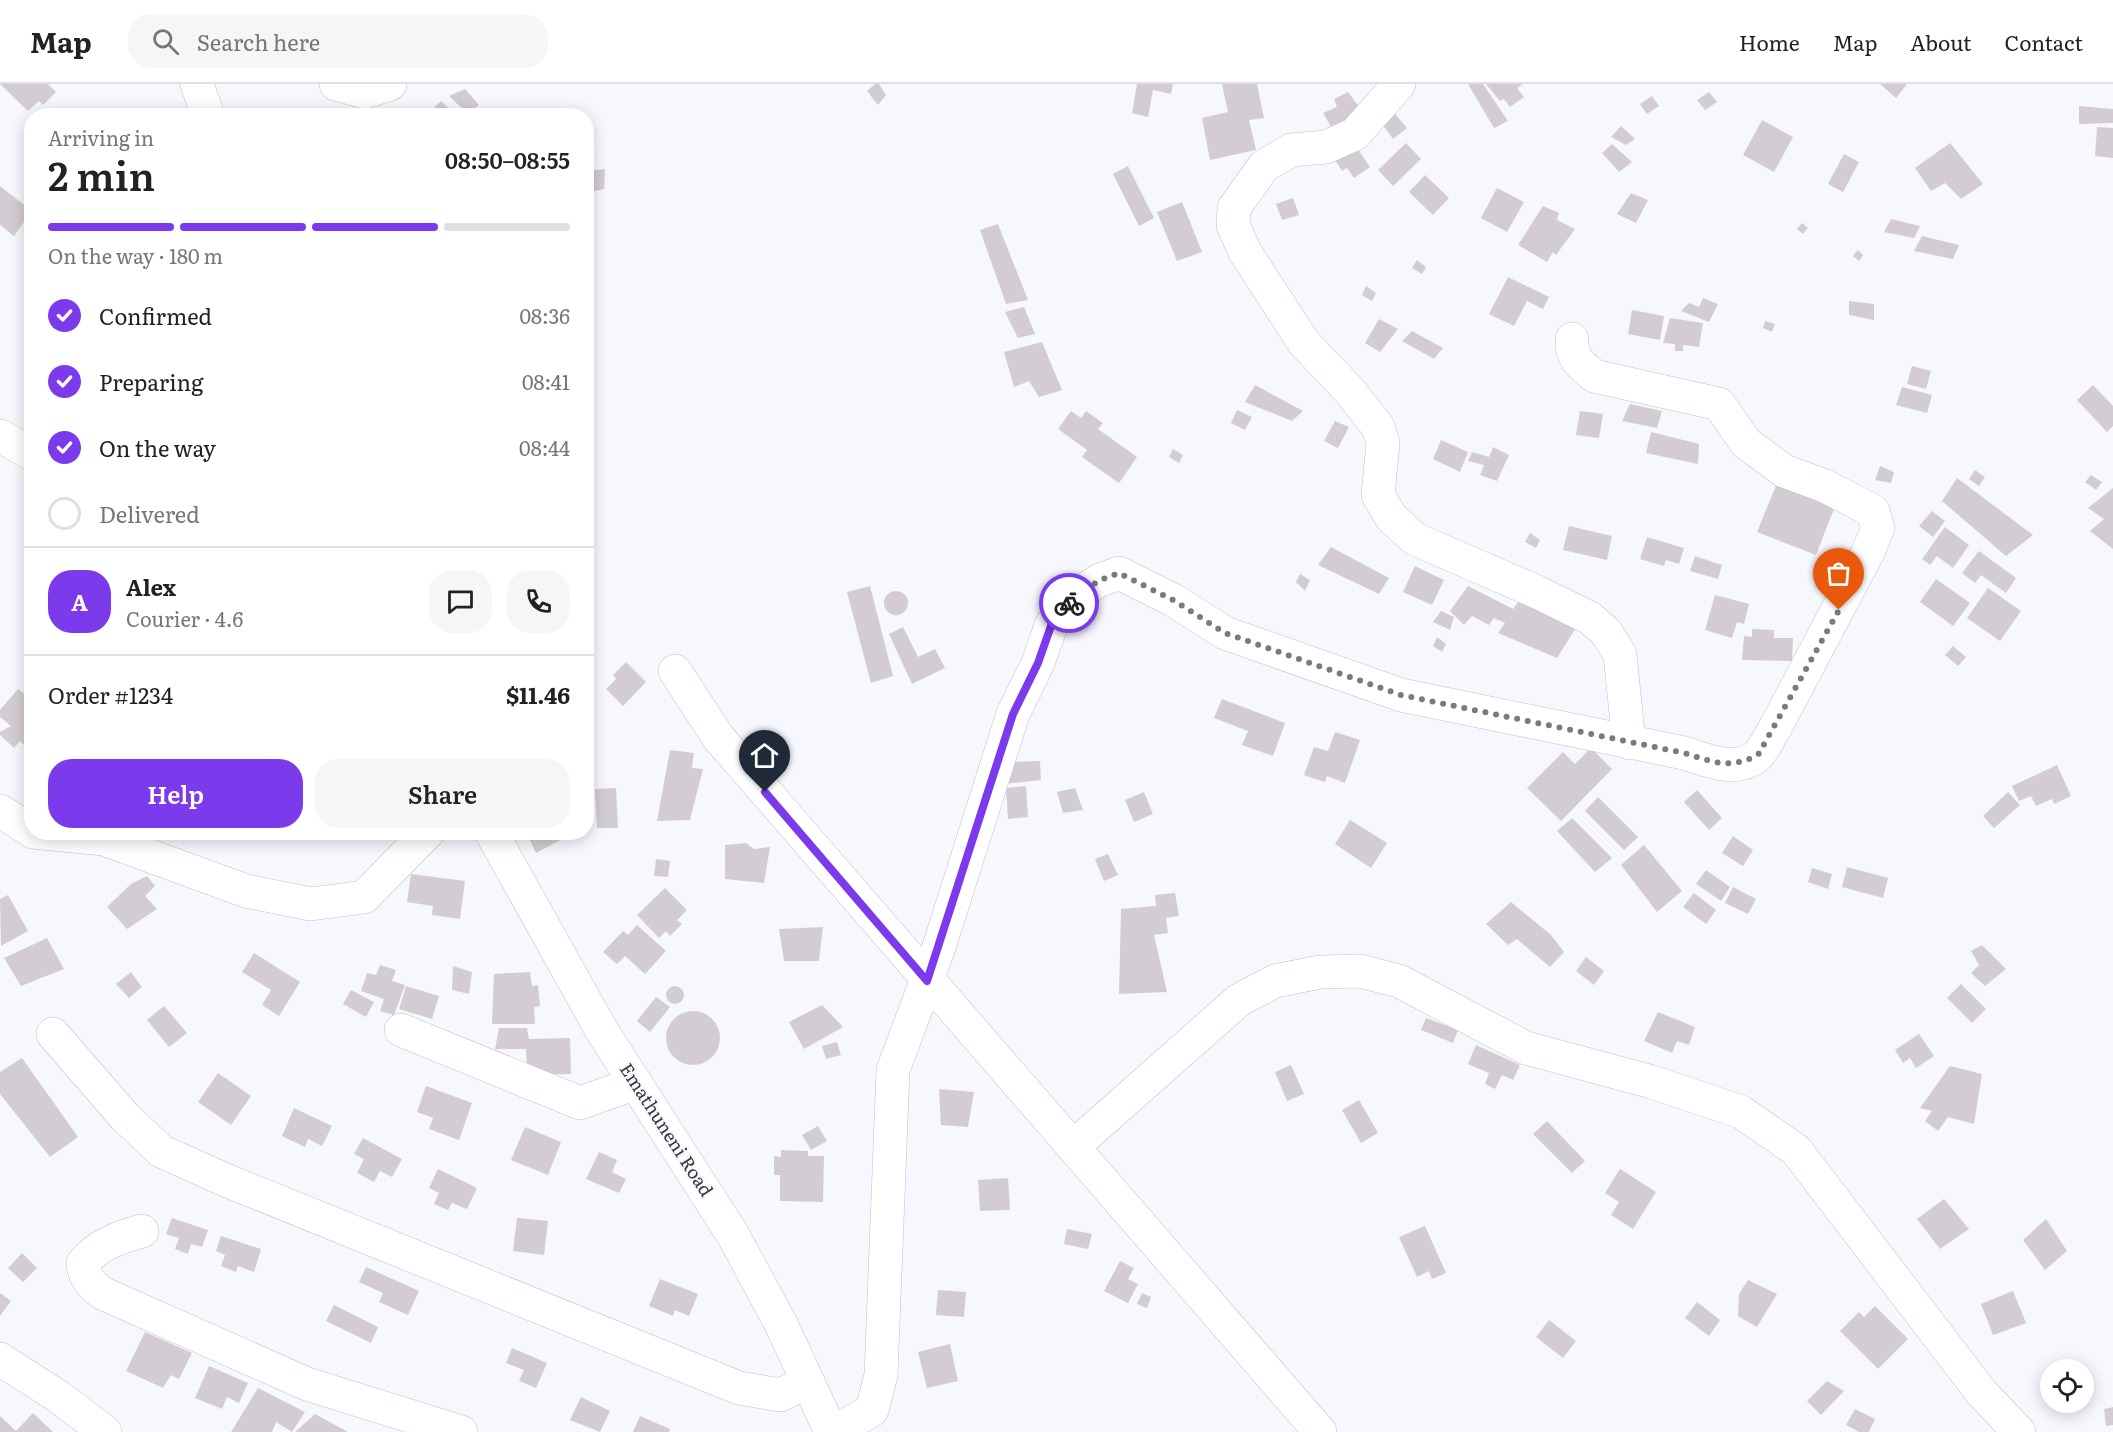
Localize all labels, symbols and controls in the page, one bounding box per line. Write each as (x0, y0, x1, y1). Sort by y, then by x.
search box (128, 14, 548, 68)
text: Map (30, 20, 92, 62)
icon: search (149, 25, 182, 58)
text: Search here (197, 25, 320, 58)
text: Home (1739, 26, 1800, 57)
text: Map (1833, 26, 1877, 57)
text: About (1910, 26, 1972, 57)
text: Contact (2005, 26, 2083, 57)
text: Arriving in (48, 122, 154, 152)
text: 08:50–08:55 (445, 143, 570, 176)
text: 2 min (48, 145, 155, 203)
text: On the way · 180 m (48, 240, 223, 270)
icon: check (48, 299, 81, 332)
text: Confirmed (99, 299, 212, 332)
text: 08:36 (519, 300, 570, 330)
icon: check (48, 365, 81, 398)
text: Preparing (99, 365, 203, 398)
text: 08:41 (522, 366, 570, 396)
icon: check (48, 431, 81, 464)
text: On the way (99, 431, 216, 464)
text: 08:44 (519, 432, 570, 462)
text: Delivered (99, 497, 200, 530)
pin (1813, 548, 1864, 610)
icon: bag (1822, 557, 1855, 590)
text: Alex (126, 570, 176, 603)
button: chat (429, 570, 492, 633)
button: phone (507, 570, 570, 633)
courier (1039, 573, 1099, 633)
text: A (71, 585, 88, 618)
icon: bike (1053, 587, 1086, 620)
text: Courier · 4.6 (126, 603, 243, 633)
text: Order #1234 (48, 678, 173, 711)
text: $11.46 (506, 678, 570, 711)
pin (739, 730, 790, 792)
icon: home (748, 739, 781, 772)
button: Help (48, 759, 303, 828)
button: Share (315, 759, 570, 828)
street label: Emathuneni Road (614, 1057, 721, 1201)
map controls (2040, 1359, 2094, 1413)
button: locate (2040, 1359, 2094, 1413)

